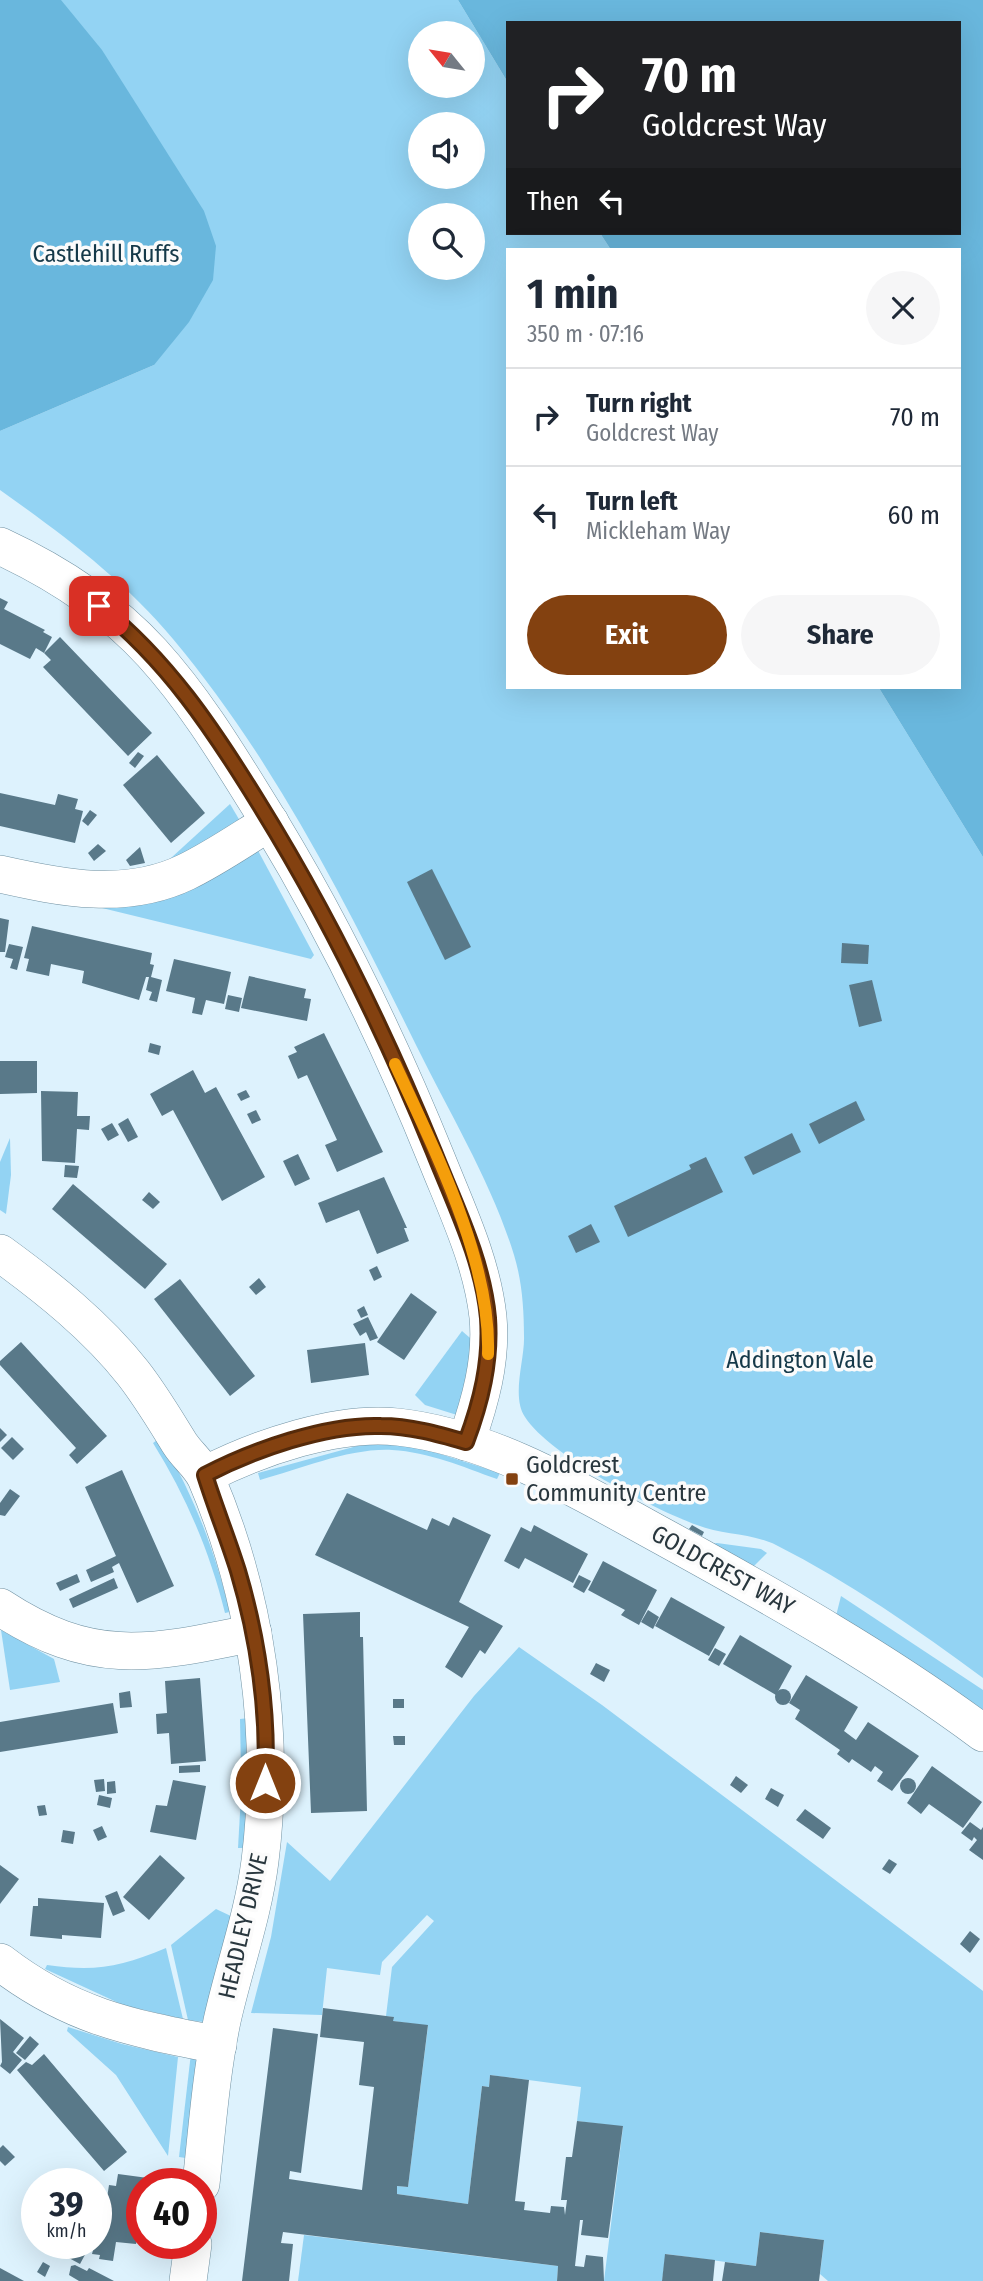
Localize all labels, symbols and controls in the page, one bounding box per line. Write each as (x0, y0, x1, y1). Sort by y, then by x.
north arrow (408, 21, 485, 98)
map controls (408, 21, 485, 280)
text: 70 m (642, 46, 737, 105)
icon: right (527, 49, 618, 140)
text: Goldcrest Way (642, 106, 827, 144)
button: sound (408, 112, 485, 189)
icon: left (593, 182, 631, 220)
text: Then (527, 186, 579, 217)
button: search (408, 203, 485, 280)
park label: Castlehill Ruffs (33, 240, 179, 268)
text: 1 min (527, 269, 618, 319)
button: close (866, 271, 940, 345)
text: 350 m · 07:16 (527, 320, 644, 348)
text: Turn right (586, 388, 692, 419)
icon: right (527, 398, 565, 436)
text: 70 m (890, 402, 940, 433)
text: Goldcrest Way (586, 419, 719, 447)
text: Turn left (586, 486, 678, 517)
icon: left (527, 496, 565, 534)
text: 60 m (887, 500, 940, 531)
text: Mickleham Way (586, 517, 730, 545)
pin (69, 576, 129, 636)
icon: arrive (80, 587, 118, 625)
button: Exit (527, 595, 727, 675)
button: Share (741, 595, 940, 675)
park label: Addington Vale (726, 1346, 874, 1374)
place label: Goldcrest Community Centre (526, 1451, 706, 1507)
marker: Goldcrest Community Centre (504, 1471, 520, 1487)
street label: GOLDCREST WAY (647, 1519, 799, 1621)
position arrow (228, 1746, 302, 1820)
street label: HEADLEY DRIVE (213, 1850, 273, 2002)
speed limit sign: 40 (126, 2168, 217, 2259)
text: 39 (49, 2183, 84, 2225)
text: km/h (46, 2220, 87, 2242)

